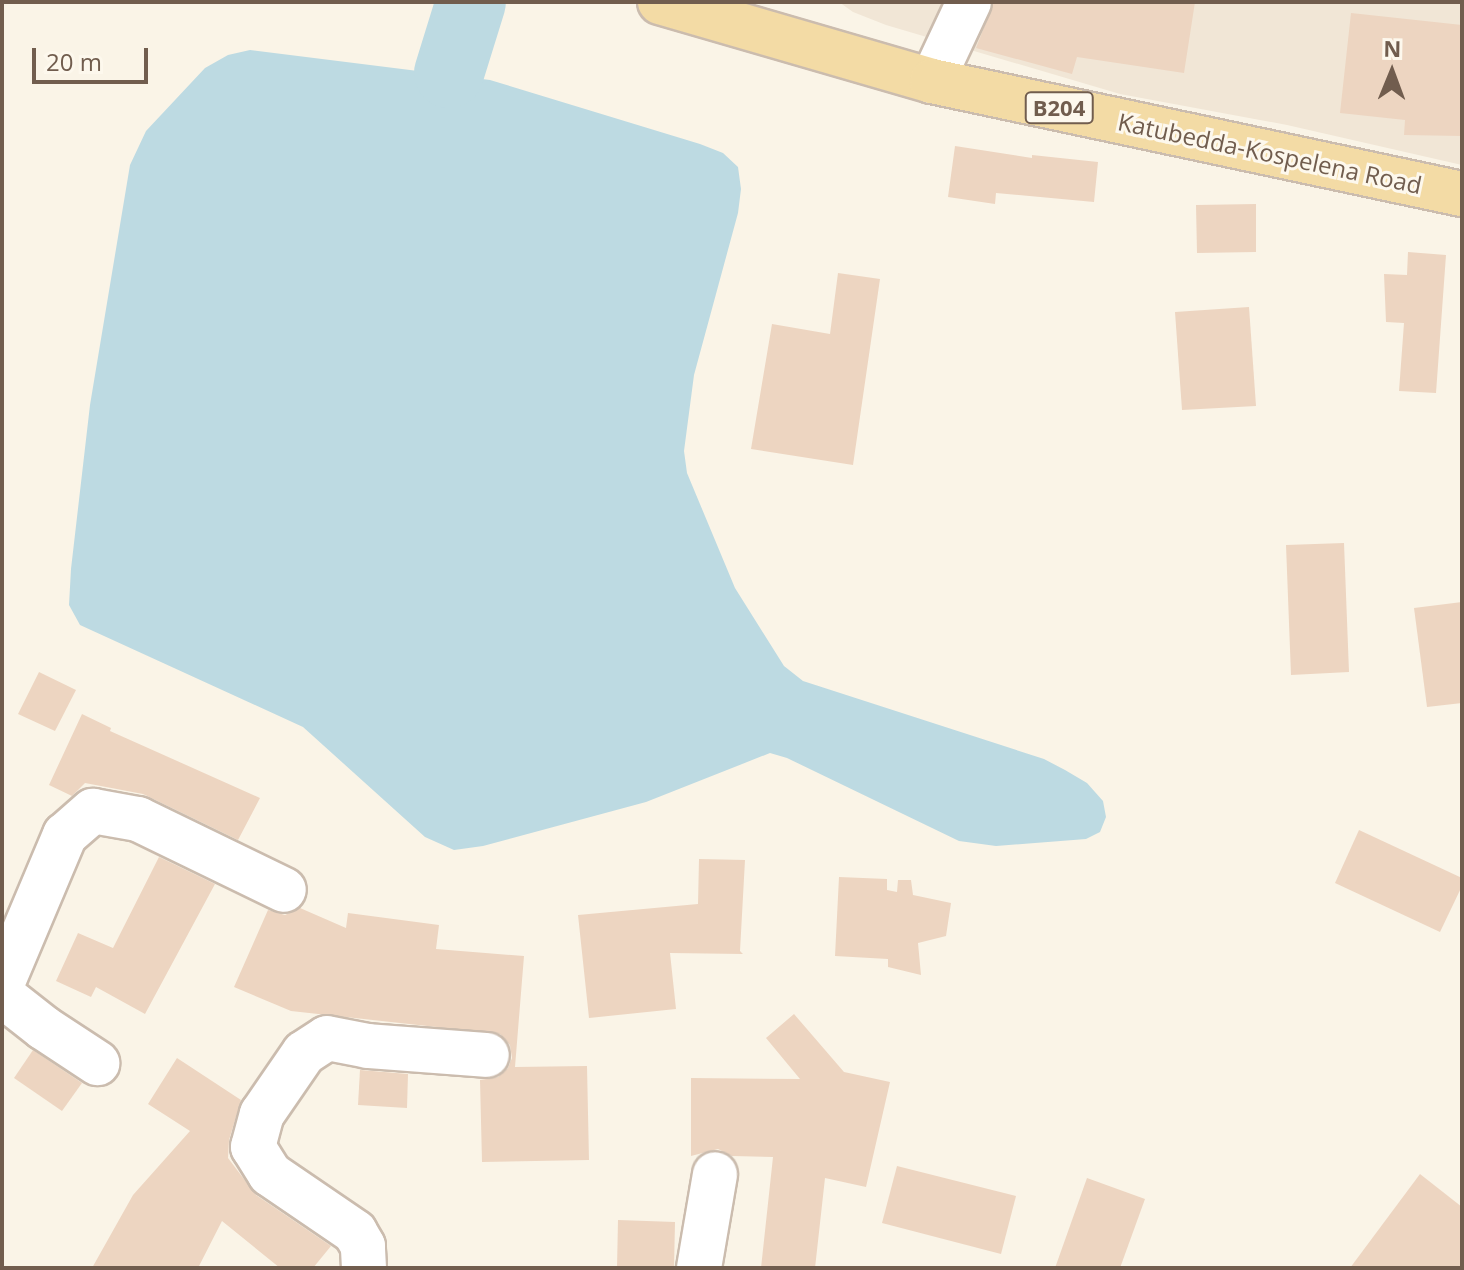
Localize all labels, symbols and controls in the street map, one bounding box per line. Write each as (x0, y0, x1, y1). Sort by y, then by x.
scale bar (36, 32, 152, 82)
north arrow (1352, 32, 1432, 112)
text: N (1383, 33, 1402, 63)
text: 20 m (46, 45, 102, 78)
road number: B204 (1023, 90, 1095, 126)
street label: Katubedda-Kospelena Road (1116, 107, 1424, 199)

